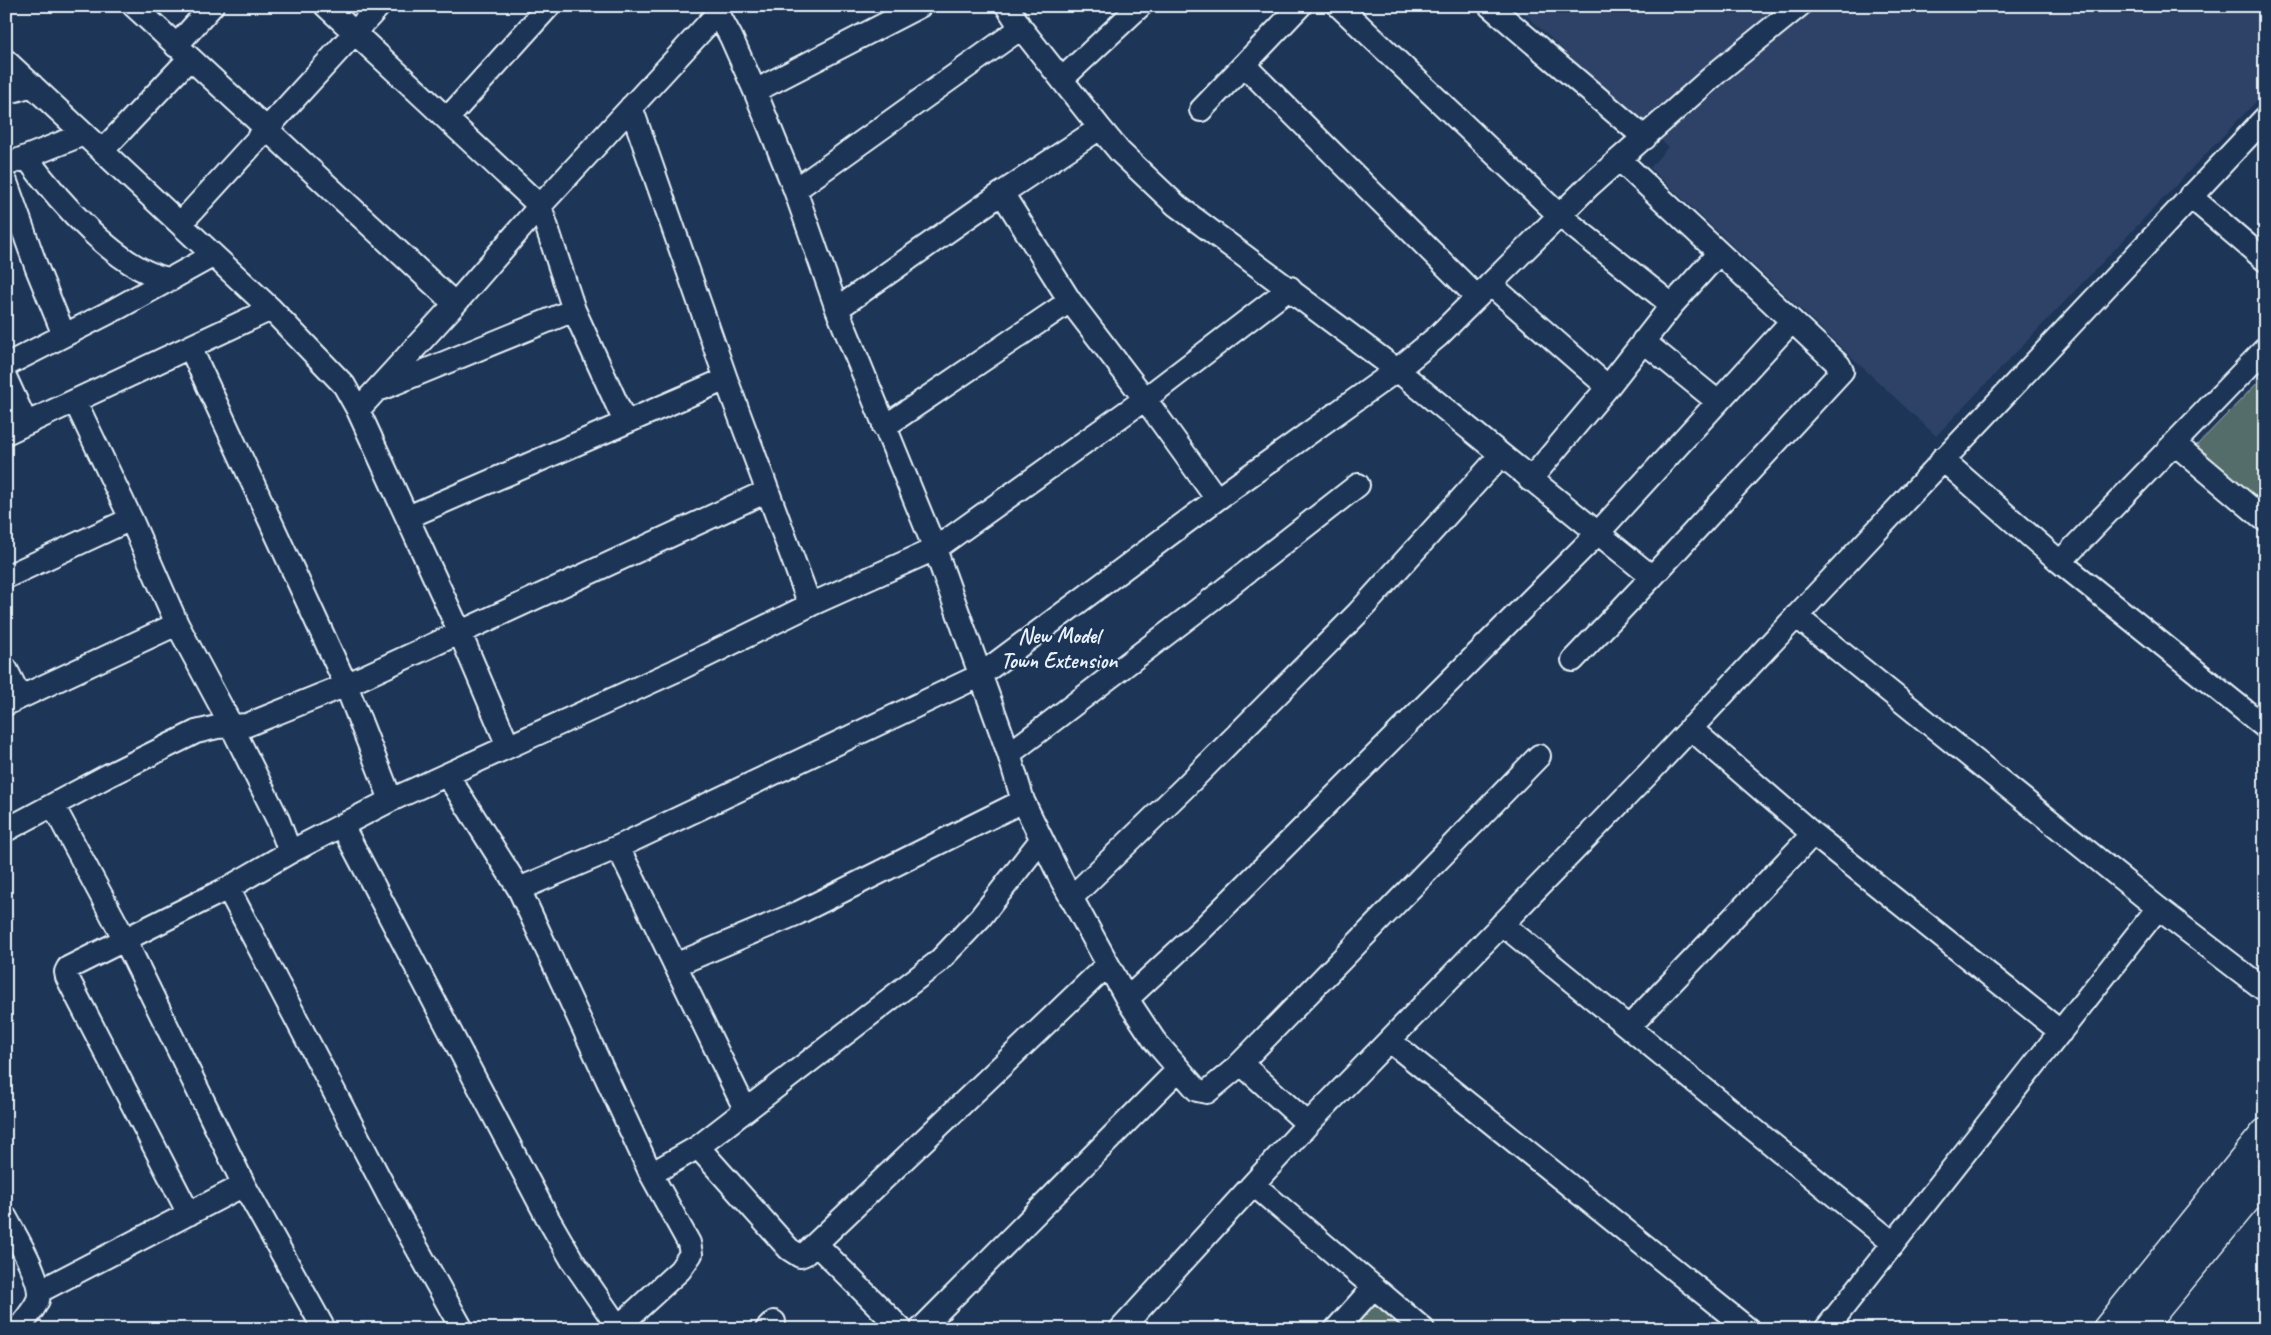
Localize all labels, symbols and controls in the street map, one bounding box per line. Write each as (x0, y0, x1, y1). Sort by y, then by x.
district label: New Model Town Extension (1001, 622, 1118, 675)

